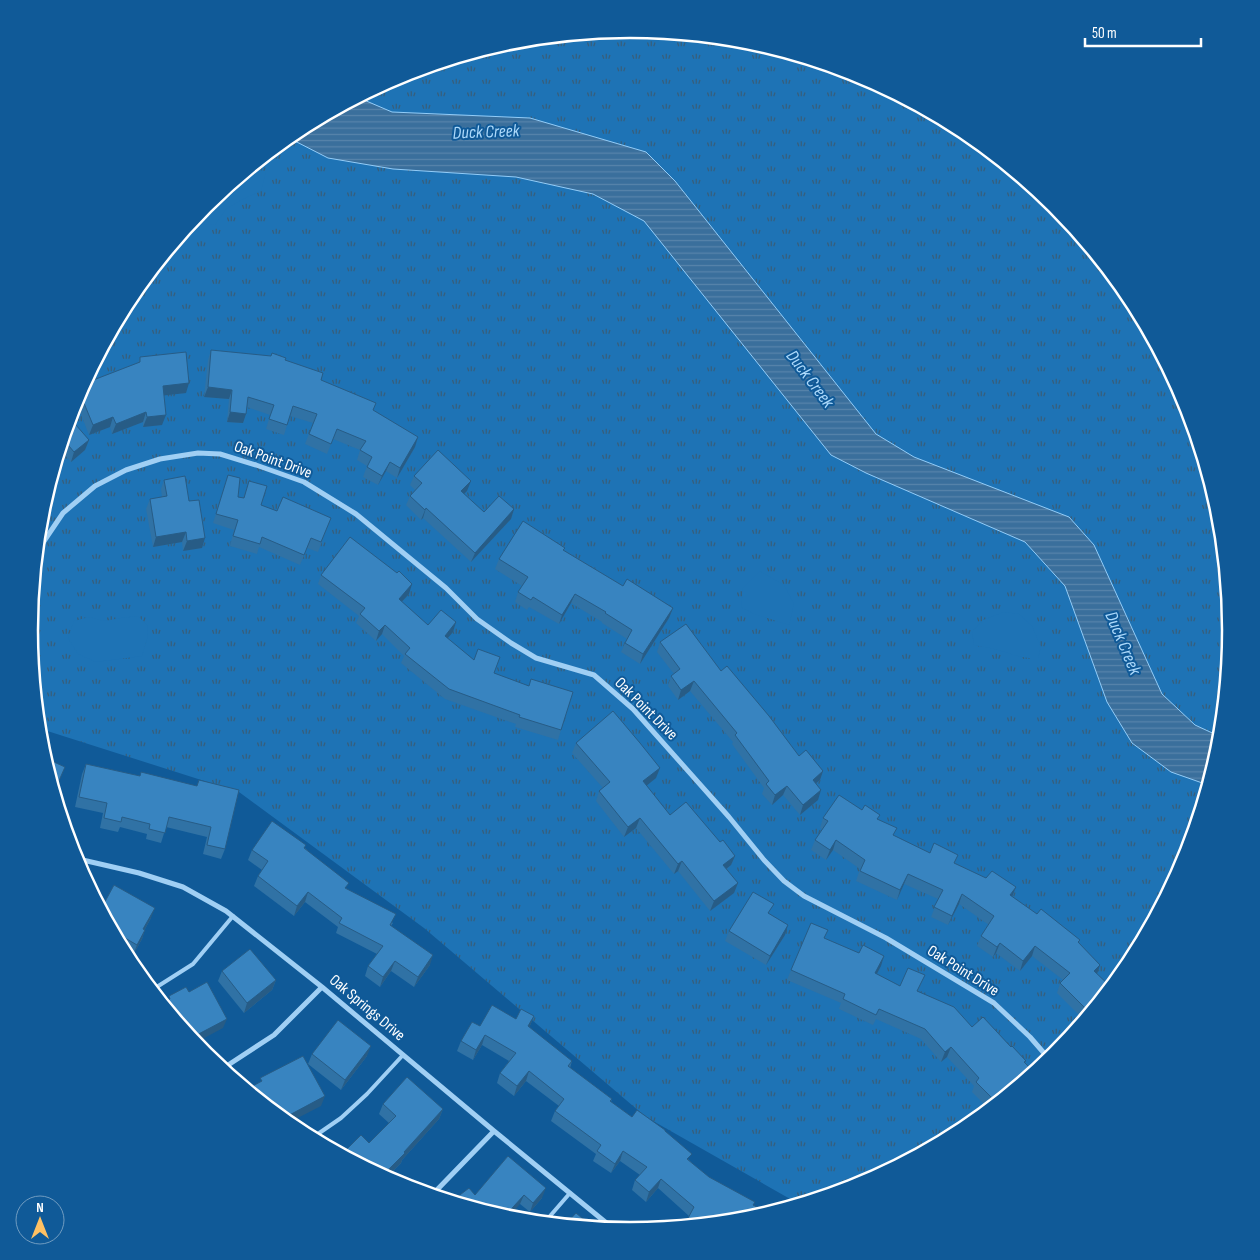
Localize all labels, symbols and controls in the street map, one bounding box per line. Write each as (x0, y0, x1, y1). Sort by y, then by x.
scale bar (1085, 15, 1201, 47)
text: 50 m (1092, 24, 1117, 43)
water label: Duck Creek (452, 120, 521, 144)
water label: Duck Creek (782, 346, 839, 413)
street label: Oak Point Drive (232, 437, 314, 483)
water label: Duck Creek (1100, 608, 1146, 679)
street label: Oak Point Drive (611, 674, 681, 744)
street label: Oak Point Drive (924, 941, 1002, 1001)
street label: Oak Springs Drive (325, 971, 409, 1045)
north arrow (15, 1195, 65, 1245)
text: N (36, 1199, 44, 1216)

